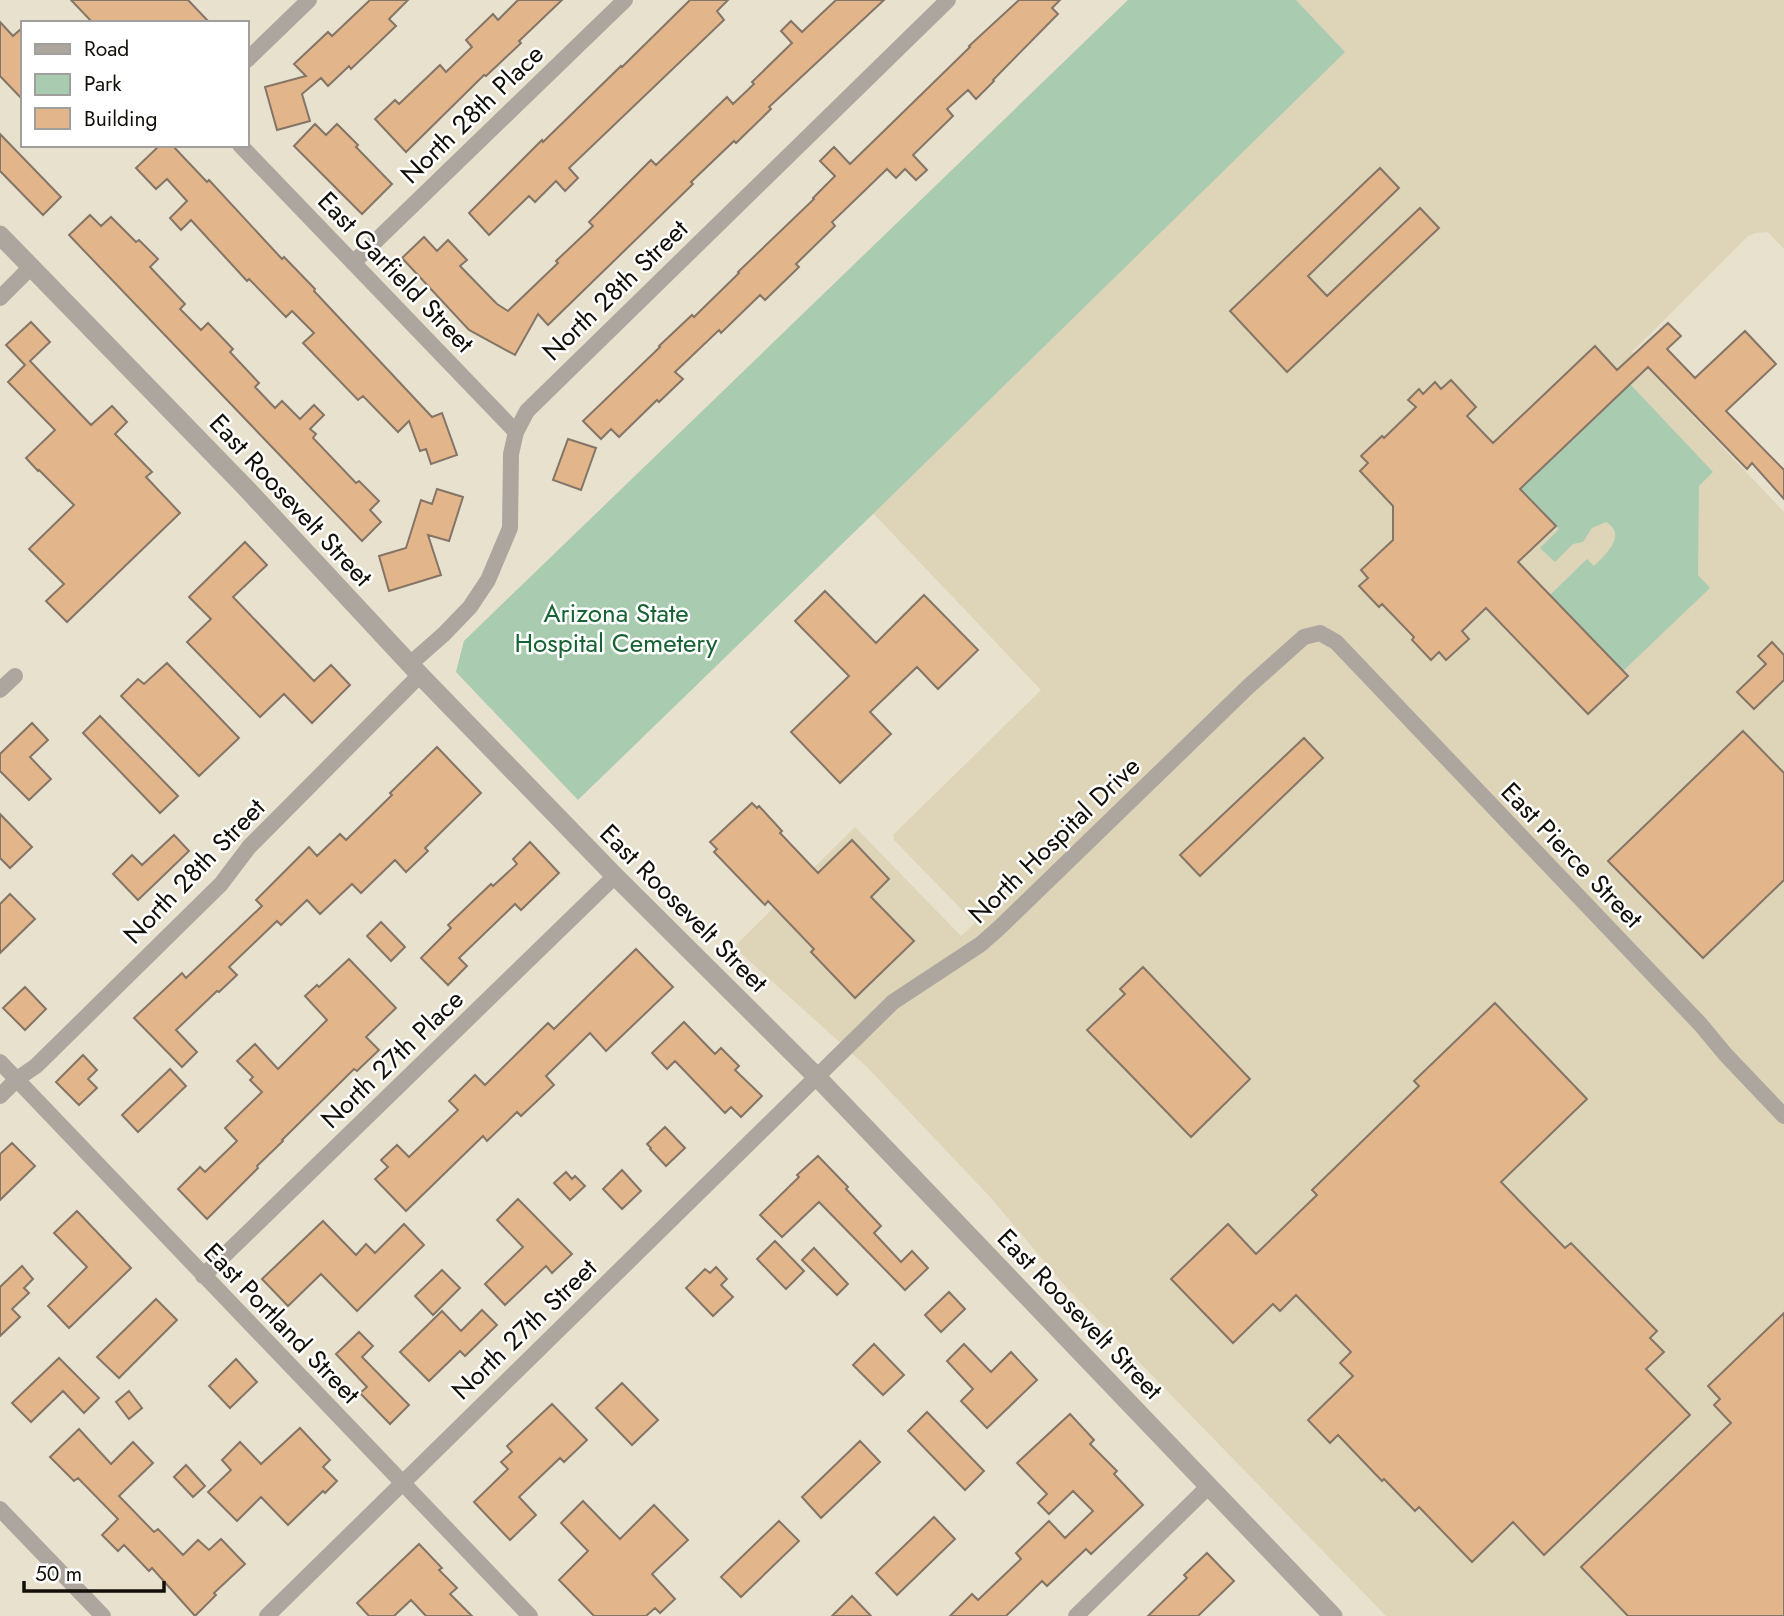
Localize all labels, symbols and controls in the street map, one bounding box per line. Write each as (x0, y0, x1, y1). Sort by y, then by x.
legend (21, 21, 248, 147)
text: Road (84, 34, 129, 64)
street label: North 28th Place (392, 36, 552, 192)
text: Park (84, 69, 122, 99)
text: Building (84, 104, 157, 134)
street label: East Garfield Street (309, 183, 484, 362)
street label: North 28th Street (534, 210, 697, 370)
street label: East Roosevelt Street (201, 405, 382, 596)
park label: Arizona State Hospital Cemetery (514, 594, 718, 662)
street label: North Hospital Drive (959, 748, 1149, 932)
street label: East Pierce Street (1492, 773, 1652, 937)
street label: North 28th Street (114, 789, 274, 952)
street label: East Roosevelt Street (591, 815, 777, 1001)
street label: North 27th Place (312, 981, 472, 1137)
street label: East Roosevelt Street (988, 1220, 1172, 1408)
street label: East Portland Street (195, 1234, 369, 1413)
street label: North 27th Street (443, 1249, 606, 1408)
scale bar (24, 1550, 164, 1594)
text: 50 m (35, 1559, 82, 1589)

